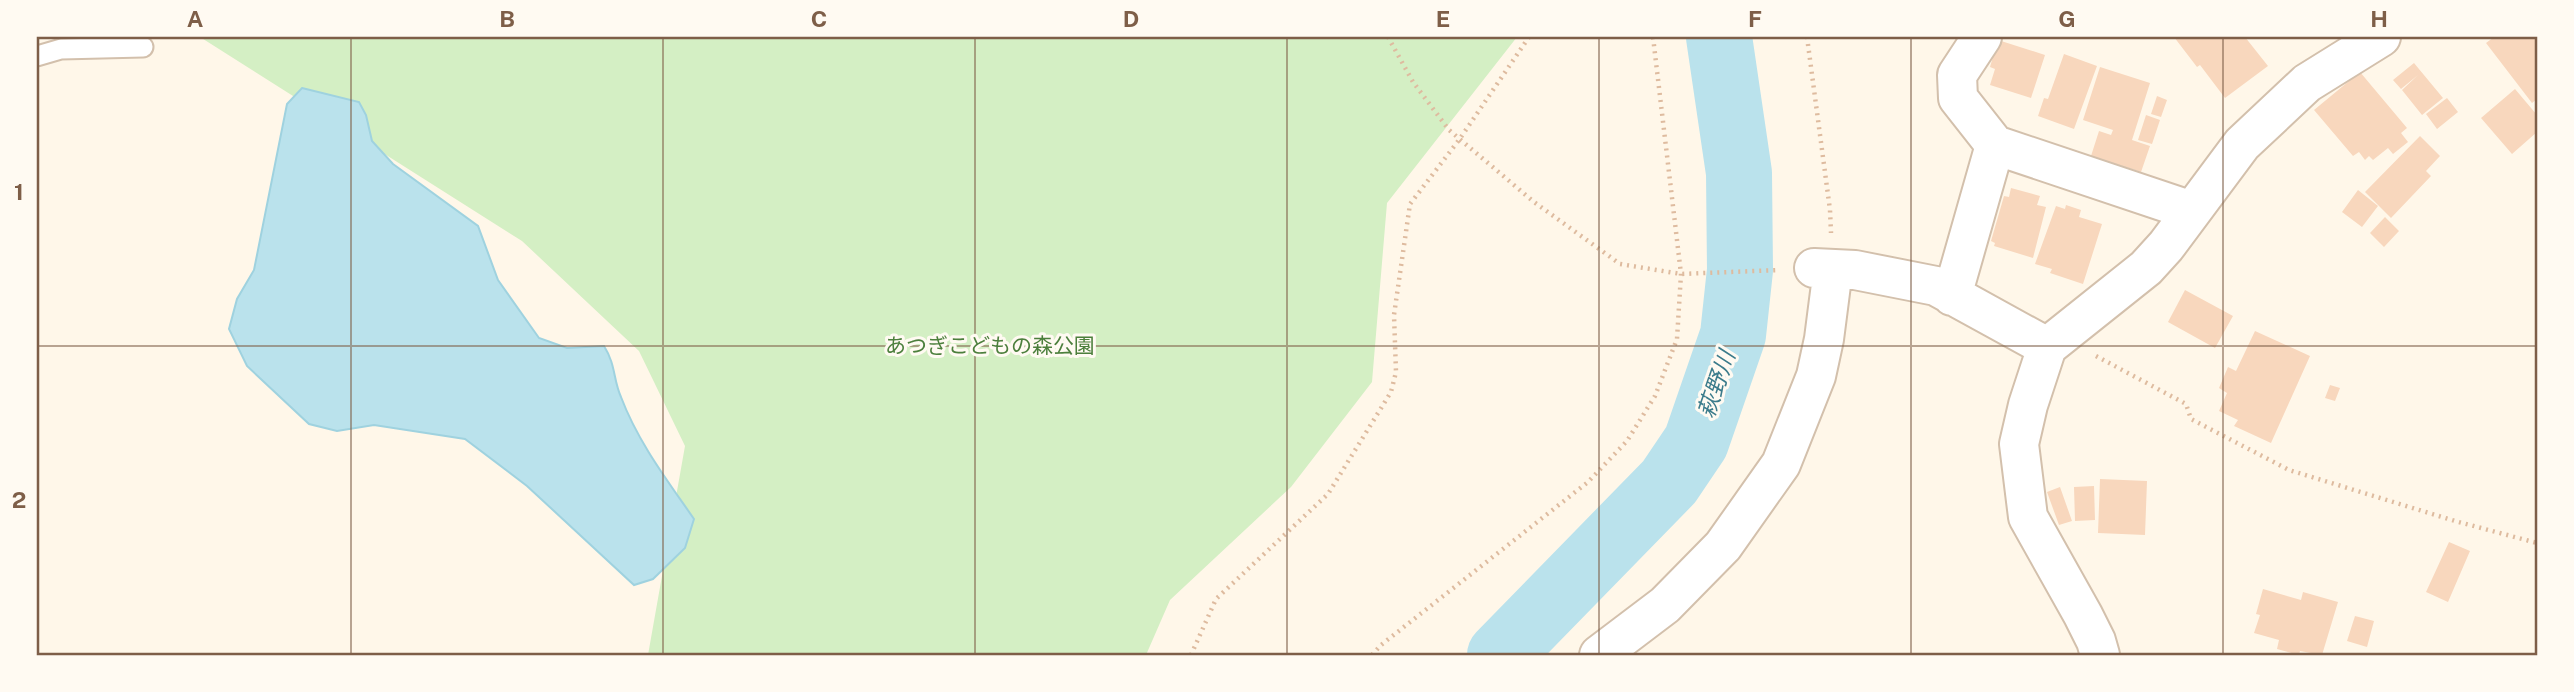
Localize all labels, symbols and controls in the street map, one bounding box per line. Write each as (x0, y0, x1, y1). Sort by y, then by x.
text: A (187, 5, 204, 32)
text: B (499, 5, 515, 32)
text: C (811, 5, 827, 32)
text: D (1123, 5, 1139, 32)
text: E (1436, 5, 1450, 32)
text: F (1748, 5, 1762, 32)
text: G (2058, 5, 2076, 32)
text: H (2370, 5, 2388, 32)
text: 1 (14, 178, 24, 205)
park label: あつぎこどもの森公園 (885, 333, 1095, 358)
water label: 萩野川 (1692, 344, 1741, 421)
text: 2 (12, 486, 26, 513)

